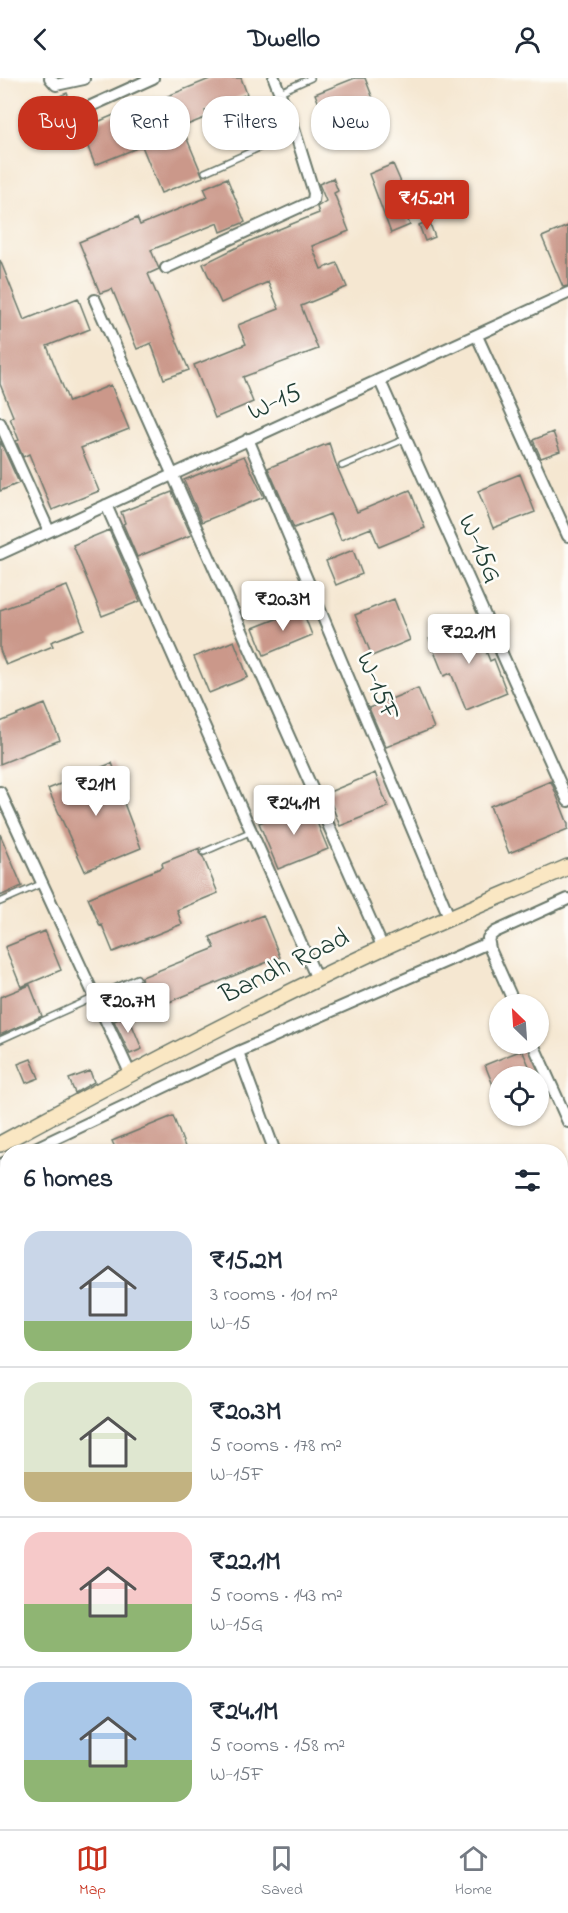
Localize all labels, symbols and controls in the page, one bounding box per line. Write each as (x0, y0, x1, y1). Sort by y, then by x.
text: Dwello (248, 20, 320, 59)
icon: back (24, 23, 57, 56)
icon: person (511, 23, 544, 56)
chip: Buy (18, 96, 98, 150)
chip: Rent (110, 96, 190, 150)
chip: Filters (202, 96, 299, 150)
chip: New (311, 96, 390, 150)
pin: ₹15.2M (378, 180, 476, 231)
text: ₹15.2M (399, 185, 455, 214)
street label: W-15 (242, 374, 308, 432)
street label: W-15G (447, 508, 511, 590)
pin: ₹20.3M (234, 581, 332, 632)
text: ₹20.3M (255, 586, 311, 615)
pin: ₹22.1M (420, 614, 518, 665)
text: ₹22.1M (442, 619, 496, 648)
street label: W-15F (345, 646, 409, 728)
pin: ₹21M (60, 766, 132, 817)
text: ₹21M (76, 771, 116, 800)
pin: ₹24.1M (245, 785, 343, 836)
text: ₹24.1M (268, 790, 320, 819)
street label: Bandh Road (213, 919, 356, 1016)
pin: ₹20.7M (79, 983, 177, 1034)
text: ₹20.7M (100, 988, 156, 1017)
north arrow (489, 994, 549, 1054)
map controls (489, 994, 549, 1126)
button: locate (489, 1066, 549, 1126)
text: 6 homes (24, 1161, 113, 1199)
icon: filters (511, 1164, 544, 1197)
text: ₹15.2M (210, 1243, 283, 1281)
icon: home (72, 1255, 144, 1327)
text: 3 rooms · 101 m² (210, 1281, 338, 1310)
text: W-15 (210, 1310, 251, 1339)
text: ₹20.3M (210, 1394, 282, 1432)
icon: home (72, 1406, 144, 1478)
text: 5 rooms · 178 m² (210, 1432, 342, 1461)
text: W-15F (210, 1461, 264, 1490)
text: ₹22.1M (210, 1544, 281, 1582)
icon: home (72, 1556, 144, 1628)
text: 5 rooms · 143 m² (210, 1582, 343, 1611)
text: W-15G (210, 1611, 263, 1640)
text: ₹24.1M (210, 1694, 279, 1732)
icon: home (72, 1706, 144, 1778)
text: 5 rooms · 158 m² (210, 1732, 345, 1761)
text: W-15F (210, 1761, 264, 1790)
tab: Map (76, 1842, 109, 1902)
tab: Saved (261, 1842, 303, 1902)
tab: Home (455, 1842, 492, 1902)

